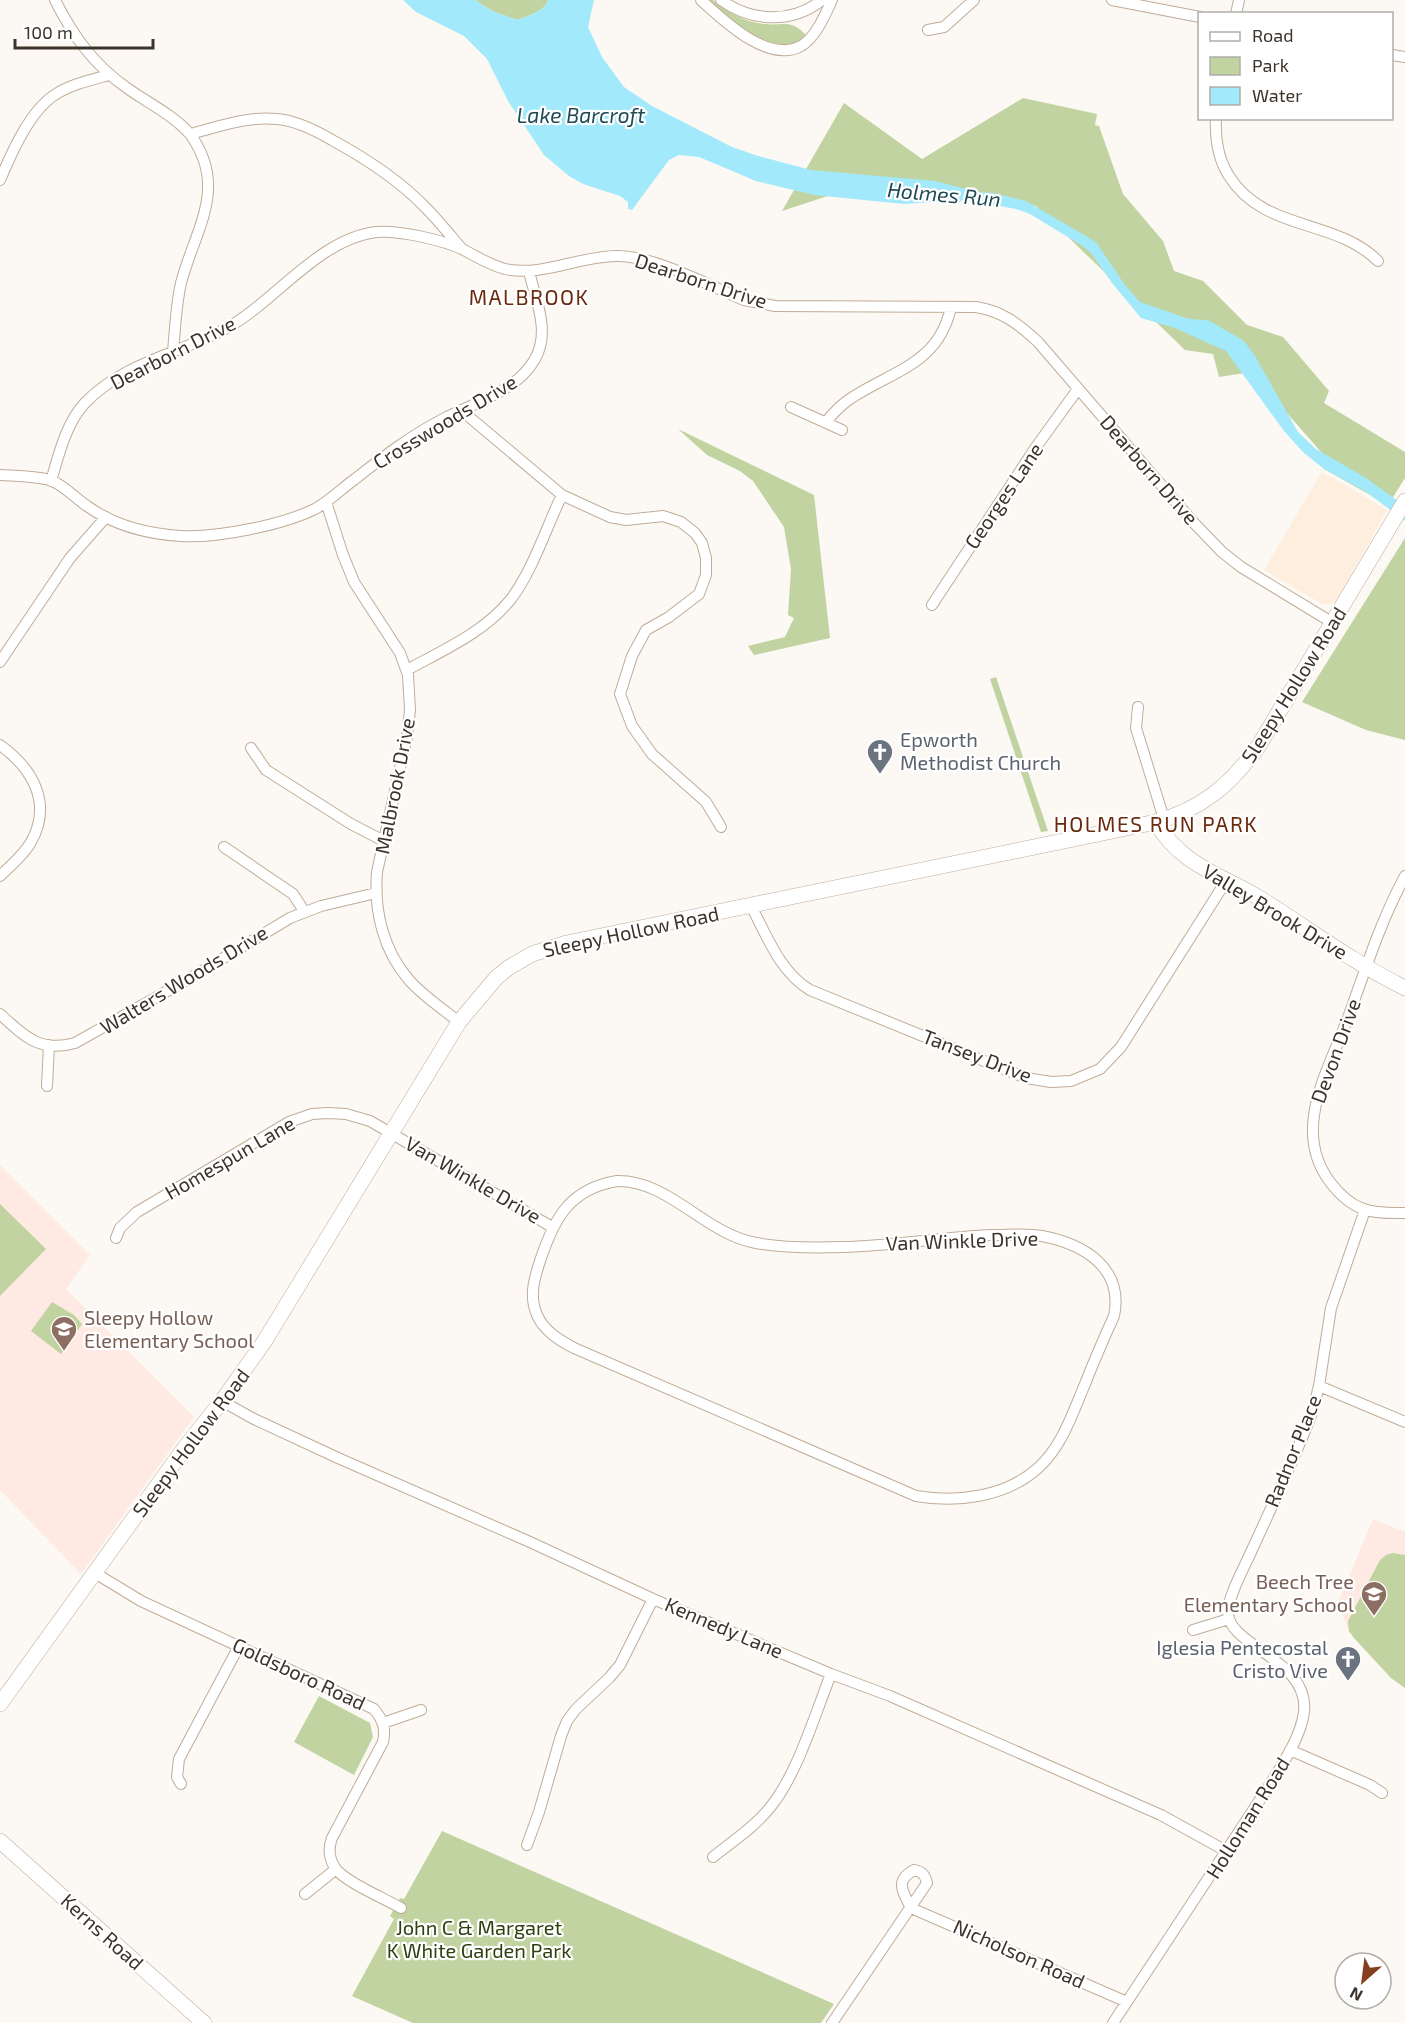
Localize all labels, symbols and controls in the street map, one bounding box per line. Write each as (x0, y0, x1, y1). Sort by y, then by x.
scale bar (15, 12, 153, 50)
legend (1198, 12, 1393, 120)
text: 100 m (24, 21, 73, 43)
text: Road (1252, 24, 1293, 46)
text: Park (1252, 54, 1289, 76)
text: Water (1252, 84, 1302, 106)
water label: Lake Barcroft (517, 102, 645, 127)
water label: Holmes Run (886, 176, 1002, 211)
street label: Dearborn Drive (632, 247, 770, 313)
district label: MALBROOK (469, 284, 589, 309)
street label: Dearborn Drive (106, 310, 239, 394)
street label: Crosswoods Drive (368, 369, 521, 474)
street label: Dearborn Drive (1096, 410, 1204, 529)
street label: Georges Lane (959, 438, 1047, 553)
street label: Sleepy Hollow Road (1235, 602, 1351, 767)
street label: Malbrook Drive (369, 716, 419, 856)
place label: Epworth Methodist Church (900, 727, 1061, 774)
church icon: Epworth Methodist Church (865, 737, 895, 775)
district label: HOLMES RUN PARK (1054, 811, 1258, 836)
street label: Valley Brook Drive (1199, 858, 1352, 964)
street label: Sleepy Hollow Road (541, 901, 721, 961)
street label: Walters Woods Drive (95, 920, 272, 1039)
street label: Devon Drive (1305, 995, 1365, 1106)
street label: Tansey Drive (919, 1023, 1035, 1087)
street label: Homespun Lane (160, 1110, 299, 1204)
street label: Van Winkle Drive (401, 1131, 546, 1228)
street label: Van Winkle Drive (885, 1225, 1039, 1255)
place label: Sleepy Hollow Elementary School (84, 1305, 254, 1352)
school or university icon: Sleepy Hollow Elementary School (49, 1314, 79, 1352)
street label: Sleepy Hollow Road (127, 1364, 254, 1521)
street label: Radnor Place (1259, 1391, 1325, 1510)
place label: Beech Tree Elementary School (1184, 1569, 1354, 1616)
school or university icon: Beech Tree Elementary School (1359, 1579, 1389, 1617)
street label: Kennedy Lane (662, 1591, 787, 1663)
street label: Goldsboro Road (229, 1632, 370, 1714)
place label: Iglesia Pentecostal Cristo Vive (1156, 1635, 1328, 1682)
church icon: Iglesia Pentecostal Cristo Vive (1333, 1644, 1363, 1682)
street label: Holloman Road (1200, 1752, 1294, 1883)
street label: Kerns Road (57, 1888, 149, 1975)
street label: Nicholson Road (950, 1913, 1089, 1993)
park label: John C & Margaret K White Garden Park (387, 1915, 571, 1962)
north arrow (1333, 1951, 1393, 2011)
text: N (1346, 1984, 1365, 2006)

